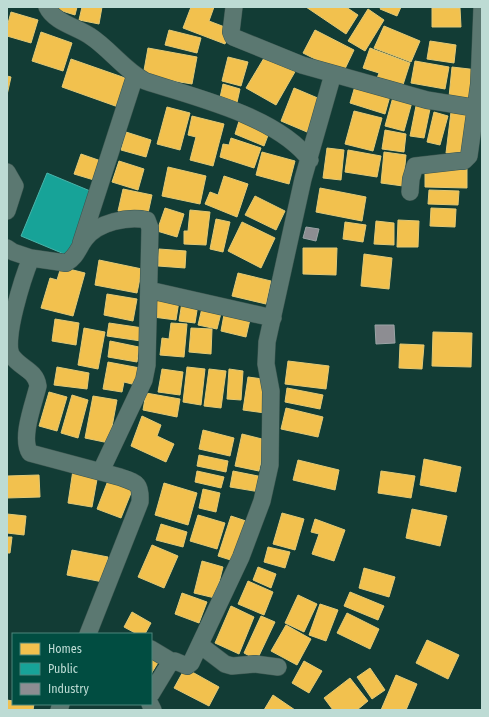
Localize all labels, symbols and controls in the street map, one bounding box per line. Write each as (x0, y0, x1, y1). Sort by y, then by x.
legend (12, 633, 152, 705)
text: Homes (48, 642, 82, 656)
text: Public (48, 662, 78, 676)
text: Industry (48, 682, 89, 696)

